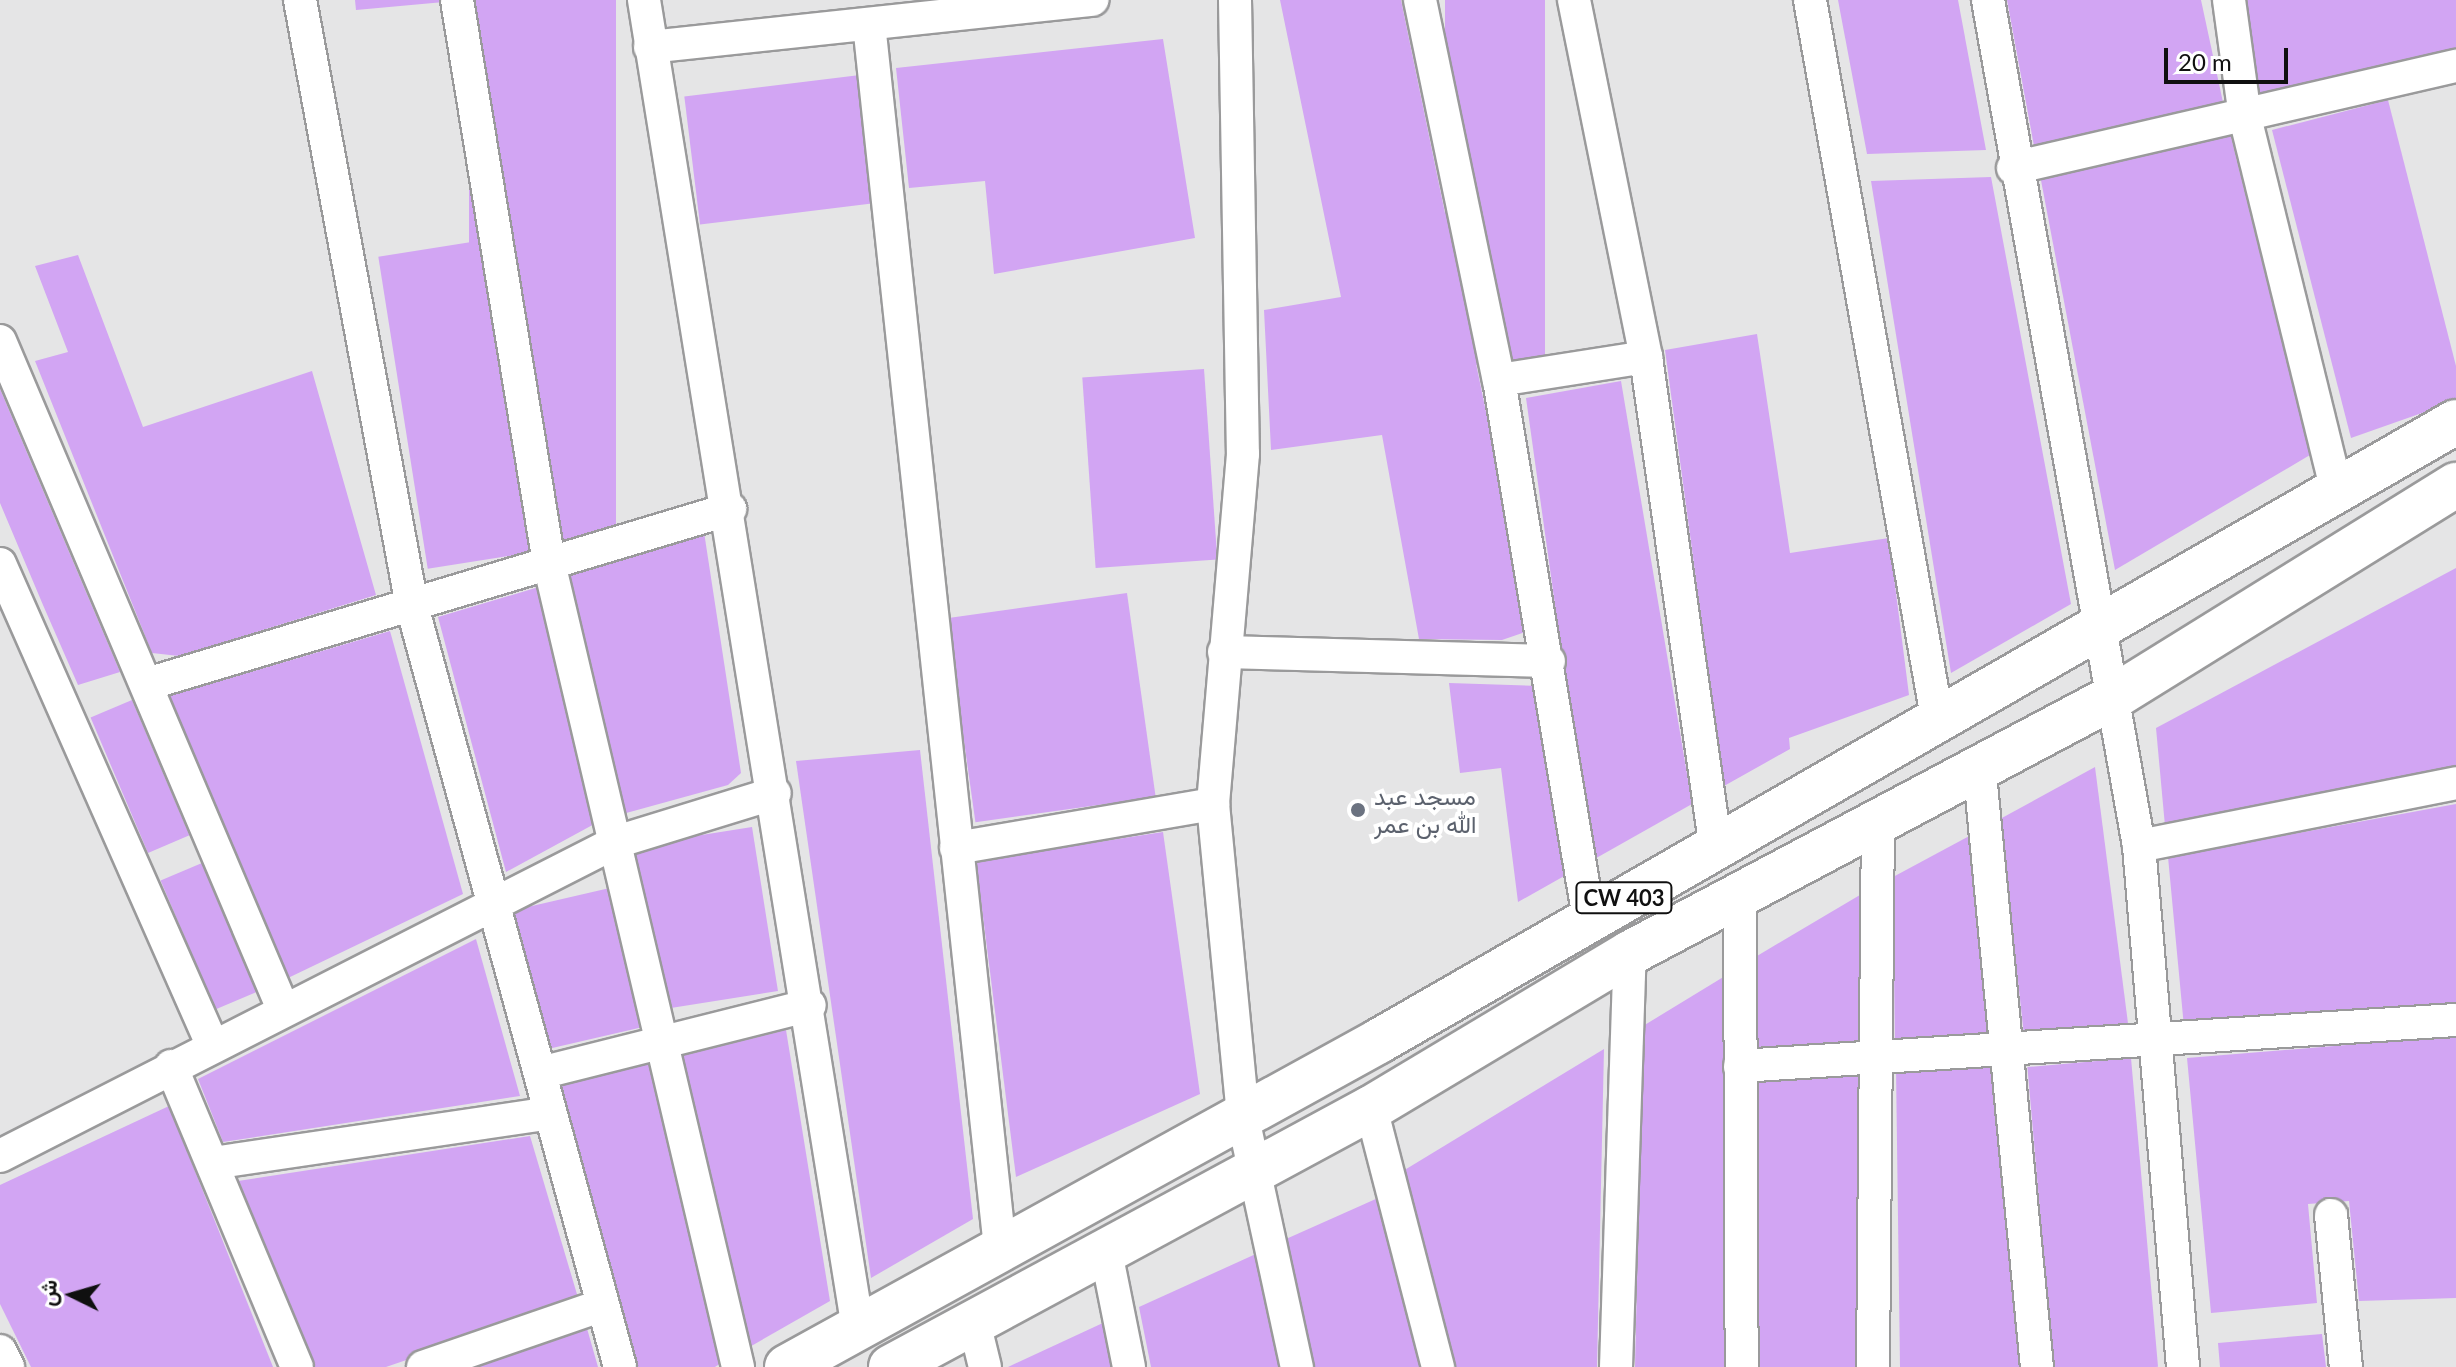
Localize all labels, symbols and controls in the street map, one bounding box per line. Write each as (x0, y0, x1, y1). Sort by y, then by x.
scale bar (2168, 32, 2292, 82)
text: 20 m (2178, 47, 2232, 76)
place label: مسجد عبد الله بن عمر (1374, 782, 1476, 838)
marker: مسجد عبد الله بن عمر (1349, 801, 1367, 819)
road number: CW 403 (1574, 880, 1674, 916)
north arrow (32, 1255, 112, 1335)
text: ش (33, 1279, 62, 1307)

